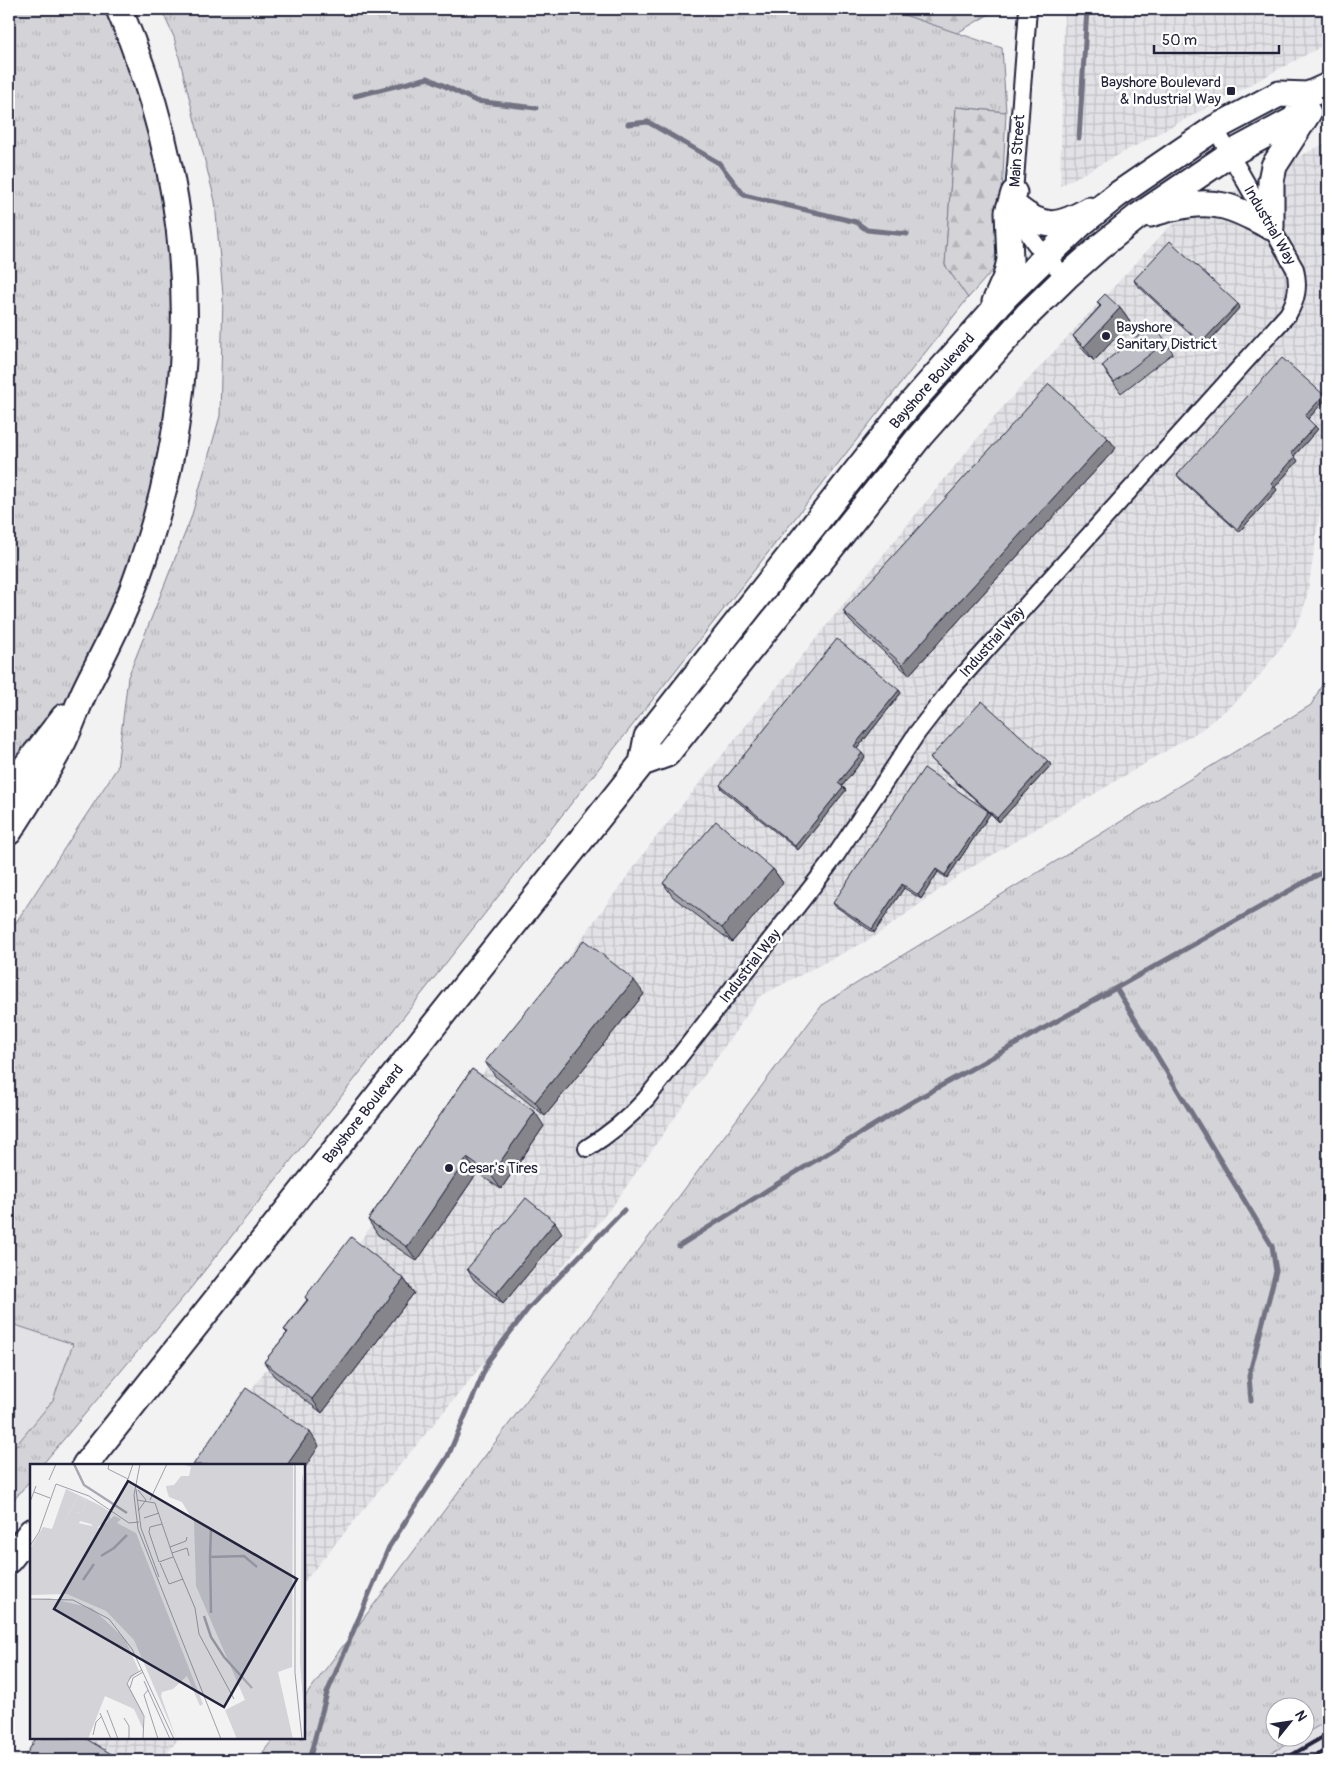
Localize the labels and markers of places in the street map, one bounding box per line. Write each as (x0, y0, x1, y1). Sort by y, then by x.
place label: Bayshore Boulevard & Industrial Way (1100, 73, 1222, 109)
marker: Bayshore Boulevard & Industrial Way (1225, 85, 1237, 97)
place label: Bayshore Sanitary District (1116, 318, 1218, 354)
marker: Bayshore Sanitary District (1100, 330, 1112, 342)
place label: Cesar's Tires (459, 1159, 538, 1178)
marker: Cesar's Tires (443, 1162, 455, 1174)

